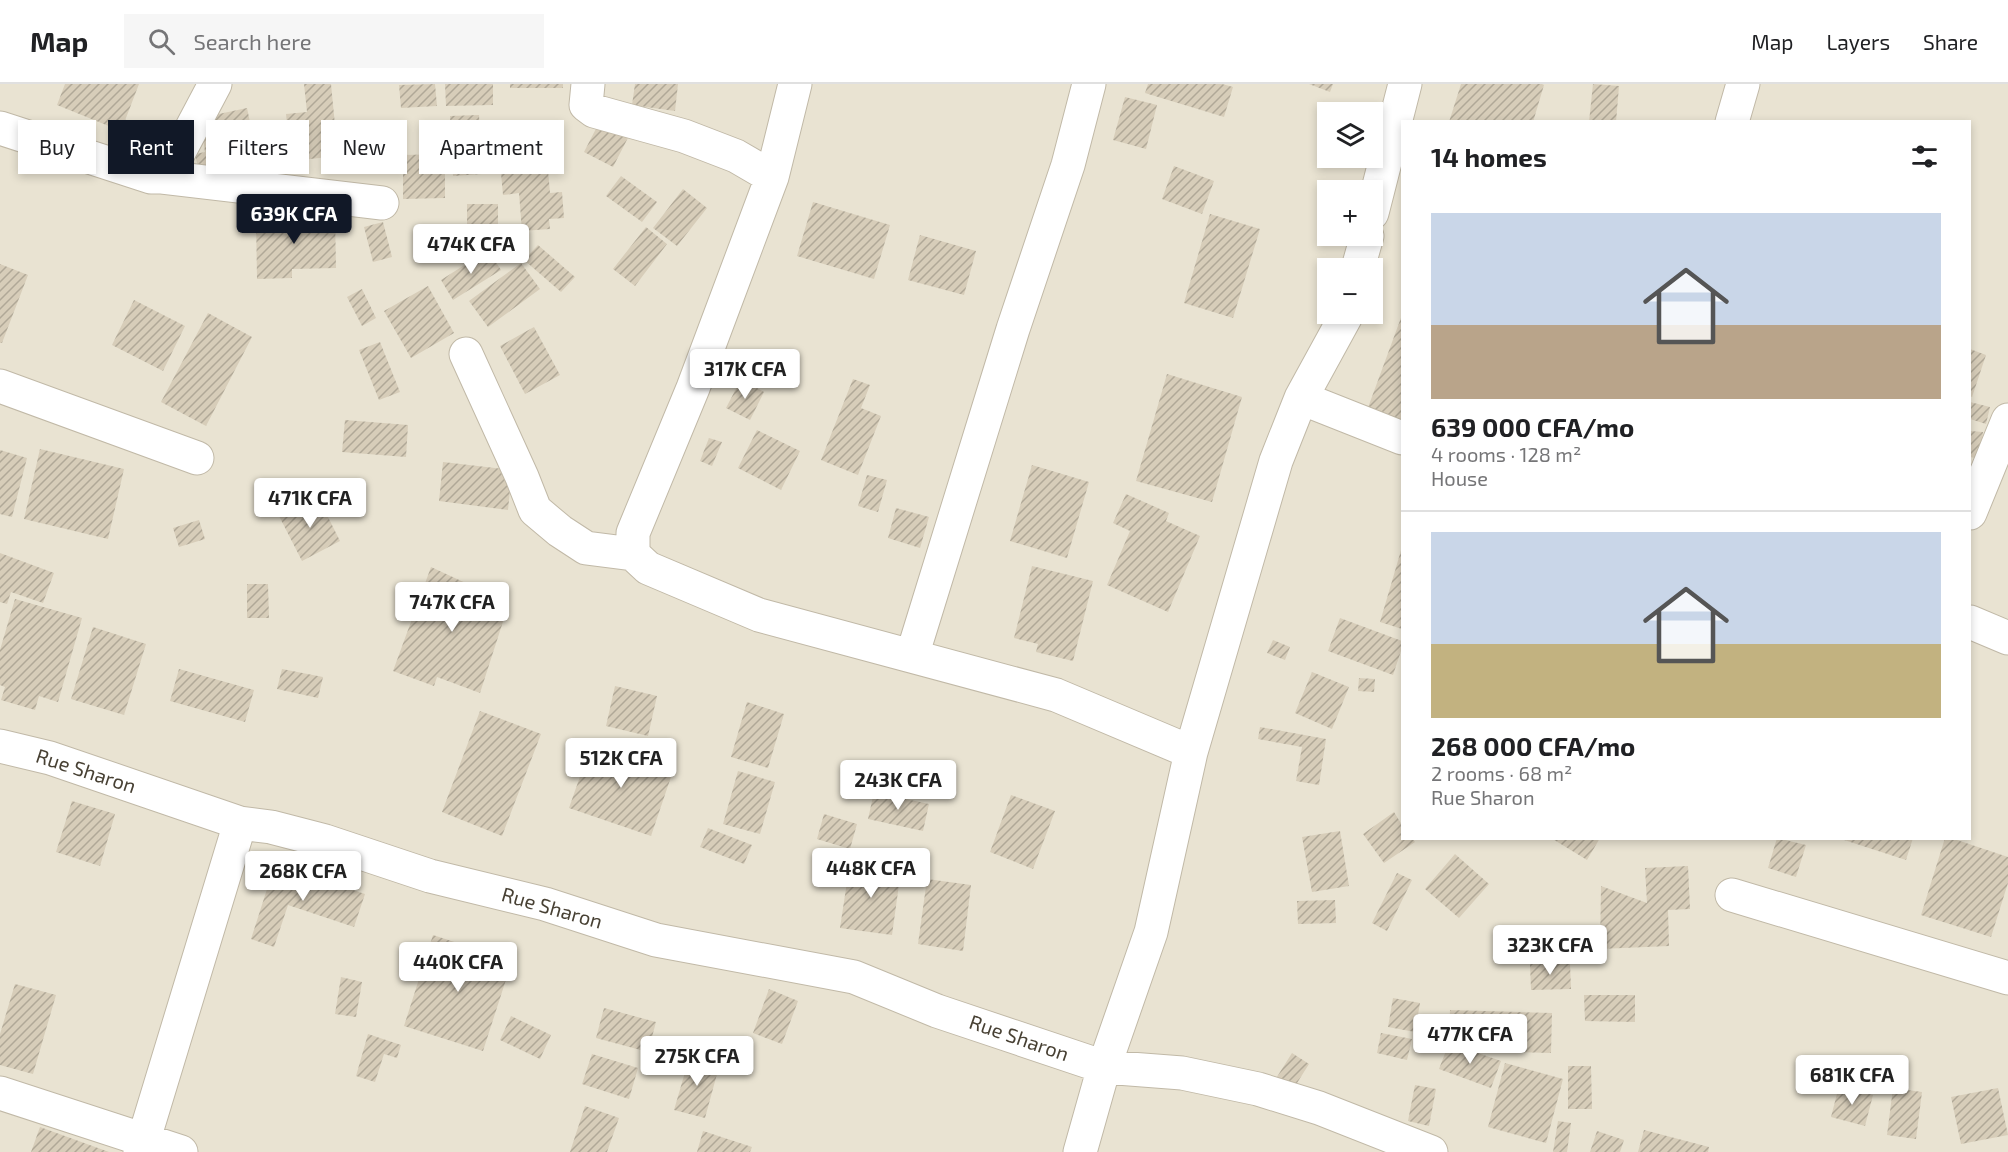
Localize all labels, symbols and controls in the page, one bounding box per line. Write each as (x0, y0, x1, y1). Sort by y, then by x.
search box (124, 14, 544, 68)
text: Map (30, 24, 88, 58)
icon: search (145, 25, 178, 58)
text: Search here (193, 28, 312, 54)
text: Map (1751, 29, 1793, 54)
text: Layers (1826, 29, 1890, 54)
text: Share (1923, 29, 1978, 54)
map controls (1317, 102, 1383, 324)
button: layers (1317, 102, 1383, 168)
chip: Buy (18, 120, 96, 174)
chip: Rent (108, 120, 194, 174)
chip: Filters (206, 120, 309, 174)
chip: New (321, 120, 407, 174)
chip: Apartment (419, 120, 564, 174)
icon: filters (1908, 140, 1941, 173)
text: 14 homes (1431, 141, 1547, 172)
button: + (1317, 180, 1383, 246)
pin: 639K CFA (232, 194, 356, 245)
text: 639K CFA (251, 201, 337, 225)
pin: 474K CFA (409, 224, 533, 275)
text: 474K CFA (427, 231, 515, 255)
icon: home (1632, 252, 1740, 360)
button: − (1317, 258, 1383, 324)
pin: 317K CFA (683, 349, 807, 400)
text: 317K CFA (704, 356, 786, 380)
text: 639 000 CFA/mo (1431, 411, 1634, 442)
text: 4 rooms · 128 m² (1431, 442, 1581, 466)
text: House (1431, 466, 1488, 490)
pin: 471K CFA (248, 478, 372, 529)
text: 471K CFA (268, 485, 352, 509)
icon: home (1632, 571, 1740, 679)
pin: 747K CFA (390, 582, 514, 633)
text: 747K CFA (409, 589, 495, 613)
text: 268 000 CFA/mo (1431, 730, 1635, 761)
pin: 512K CFA (559, 738, 683, 789)
street label: Rue Sharon (33, 743, 139, 797)
text: 512K CFA (579, 745, 663, 769)
pin: 243K CFA (836, 760, 960, 811)
text: 2 rooms · 68 m² (1431, 761, 1572, 785)
text: 243K CFA (854, 767, 942, 791)
text: Rue Sharon (1431, 785, 1535, 809)
pin: 448K CFA (809, 848, 933, 899)
pin: 268K CFA (241, 851, 365, 902)
text: 448K CFA (826, 855, 916, 879)
text: 268K CFA (259, 858, 347, 882)
street label: Rue Sharon (499, 881, 605, 933)
pin: 323K CFA (1488, 925, 1612, 976)
text: 323K CFA (1507, 932, 1593, 956)
pin: 440K CFA (396, 942, 520, 993)
text: 440K CFA (413, 949, 503, 973)
street label: Rue Sharon (966, 1009, 1072, 1065)
pin: 477K CFA (1408, 1014, 1532, 1065)
text: 477K CFA (1427, 1021, 1513, 1045)
pin: 275K CFA (635, 1036, 759, 1087)
text: 275K CFA (654, 1043, 740, 1067)
pin: 681K CFA (1790, 1055, 1914, 1106)
text: 681K CFA (1810, 1062, 1894, 1086)

